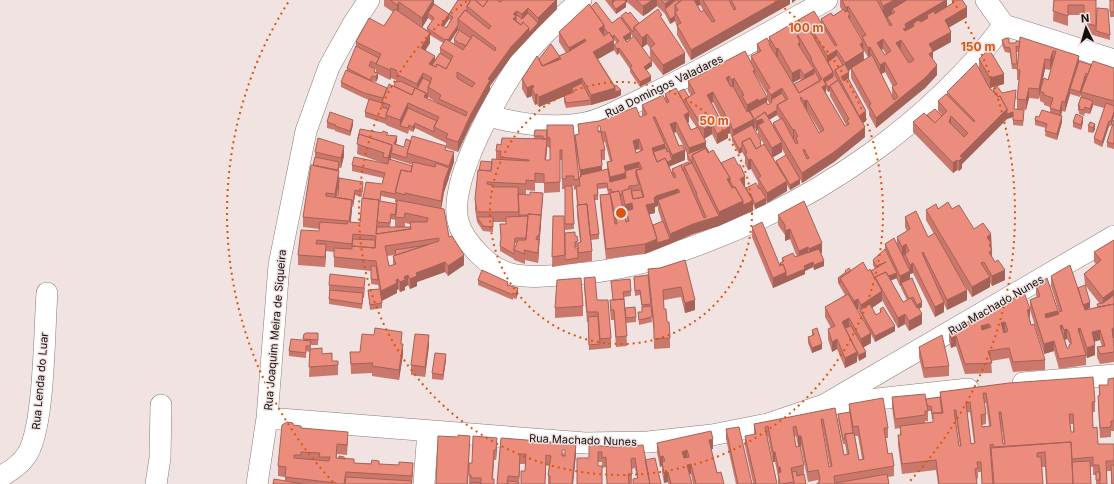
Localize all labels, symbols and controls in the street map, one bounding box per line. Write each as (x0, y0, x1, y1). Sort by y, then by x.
north arrow (1066, 8, 1106, 48)
text: N (1080, 11, 1090, 25)
text: 100 m (788, 20, 824, 35)
text: 150 m (961, 39, 995, 54)
street label: Rua Domingos Valadares (603, 51, 725, 121)
text: 50 m (699, 113, 729, 128)
centre of rings (614, 206, 628, 220)
street label: Rua Joaquim Meira de Siqueira (261, 249, 289, 411)
street label: Rua Machado Nunes (946, 272, 1046, 338)
street label: Rua Lenda do Luar (29, 332, 51, 430)
street label: Rua Machado Nunes (529, 431, 637, 449)

